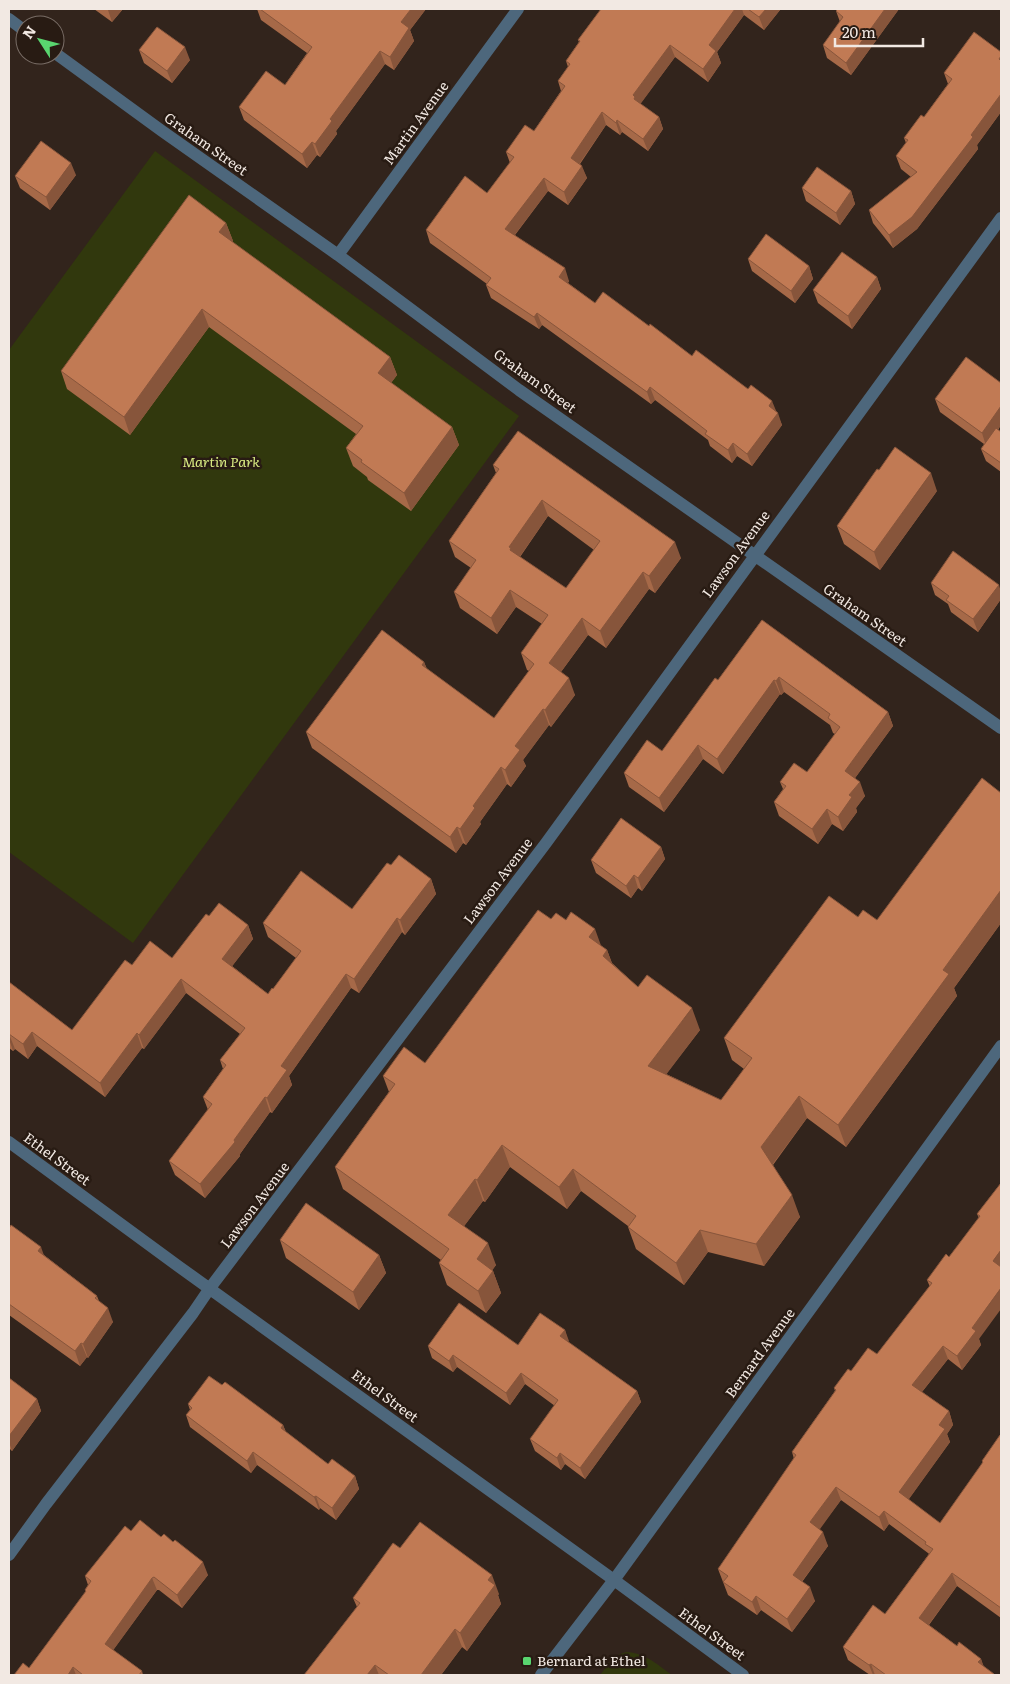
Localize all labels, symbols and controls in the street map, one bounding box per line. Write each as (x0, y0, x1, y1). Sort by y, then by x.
north arrow (15, 15, 65, 65)
scale bar (835, 15, 922, 47)
text: 20 m (842, 20, 876, 43)
text: N (17, 21, 40, 42)
street label: Martin Avenue (378, 76, 452, 168)
street label: Graham Street (161, 107, 253, 180)
street label: Graham Street (490, 343, 581, 417)
park label: Martin Park (182, 451, 260, 471)
street label: Lawson Avenue (697, 506, 774, 601)
street label: Graham Street (820, 578, 912, 651)
street label: Lawson Avenue (458, 833, 536, 928)
street label: Ethel Street (20, 1127, 95, 1189)
street label: Lawson Avenue (215, 1157, 293, 1252)
street label: Bernard Avenue (720, 1303, 799, 1401)
street label: Ethel Street (348, 1364, 423, 1426)
street label: Ethel Street (675, 1602, 750, 1664)
place label: Bernard at Ethel (537, 1650, 646, 1670)
marker: Bernard at Ethel (521, 1655, 533, 1667)

